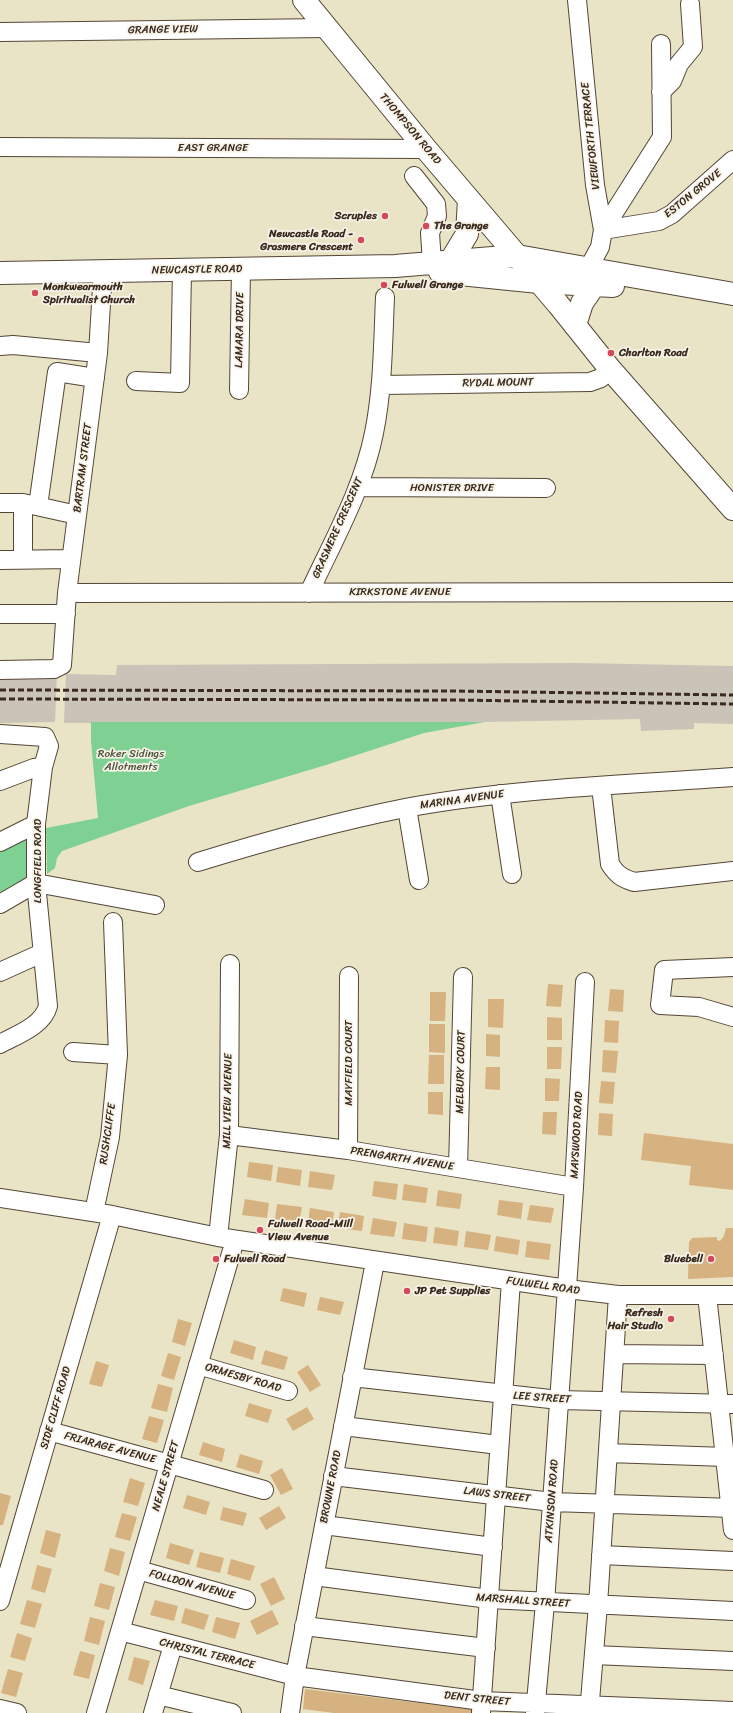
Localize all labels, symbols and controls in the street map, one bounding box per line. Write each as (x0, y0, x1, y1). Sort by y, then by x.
street label: GRANGE VIEW (128, 23, 198, 37)
street label: VIEWFORTH TERRACE (579, 82, 603, 190)
street label: THOMPSON ROAD (376, 91, 444, 167)
street label: EAST GRANGE (178, 141, 248, 155)
street label: ESTON GROVE (662, 167, 724, 221)
place label: Scruples (335, 209, 377, 223)
marker: Scruples (380, 211, 390, 221)
place label: The Grange (434, 219, 488, 233)
marker: The Grange (421, 221, 431, 231)
place label: Newcastle Road - Grasmere Crescent (260, 227, 353, 253)
marker: Newcastle Road - Grasmere Crescent (356, 235, 366, 245)
street label: NEWCASTLE ROAD (152, 263, 242, 277)
place label: Fulwell Grange (392, 278, 463, 292)
place label: Monkwearmouth Spiritualist Church (43, 280, 135, 306)
marker: Fulwell Grange (379, 280, 389, 290)
marker: Monkwearmouth Spiritualist Church (30, 288, 40, 298)
street label: LAMARA DRIVE (233, 292, 247, 368)
place label: Charlton Road (619, 346, 688, 360)
marker: Charlton Road (606, 348, 616, 358)
street label: RYDAL MOUNT (462, 376, 534, 390)
street label: BARTRAM STREET (71, 423, 95, 513)
street label: GRASMERE CRESCENT (310, 476, 366, 580)
street label: HONISTER DRIVE (410, 481, 494, 495)
street label: KIRKSTONE AVENUE (349, 585, 451, 599)
park label: Roker Sidings Allotments (98, 747, 164, 773)
street label: MARINA AVENUE (419, 788, 505, 812)
street label: LONGFIELD ROAD (31, 819, 45, 903)
street label: MAYFIELD COURT (342, 1020, 356, 1106)
street label: MELBURY COURT (454, 1030, 468, 1114)
street label: MILL VIEW AVENUE (221, 1053, 235, 1149)
street label: MAYSWOOD ROAD (568, 1091, 586, 1179)
street label: RUSHCLIFFE (97, 1102, 119, 1166)
street label: PRENGARTH AVENUE (349, 1144, 455, 1174)
place label: Fulwell Road-Mill View Avenue (268, 1217, 353, 1243)
marker: Fulwell Road-Mill View Avenue (255, 1225, 265, 1235)
place label: Fulwell Road (224, 1252, 285, 1266)
place label: Bluebell (664, 1252, 703, 1266)
marker: Fulwell Road (211, 1254, 221, 1264)
marker: Bluebell (706, 1254, 716, 1264)
street label: FULWELL ROAD (506, 1274, 580, 1298)
place label: JP Pet Supplies (415, 1284, 490, 1298)
marker: JP Pet Supplies (402, 1286, 412, 1296)
place label: Refresh Hair Studio (607, 1306, 663, 1332)
marker: Refresh Hair Studio (666, 1314, 676, 1324)
street label: ORMESBY ROAD (203, 1361, 283, 1395)
street label: SIDE CLIFF ROAD (38, 1365, 74, 1451)
street label: LEE STREET (513, 1389, 571, 1407)
street label: FRIARAGE AVENUE (63, 1429, 157, 1467)
street label: NEALE STREET (150, 1439, 182, 1513)
street label: BROWNE ROAD (317, 1450, 345, 1524)
street label: ATKINSON ROAD (543, 1459, 561, 1543)
street label: LAWS STREET (463, 1484, 531, 1506)
street label: FOLLDON AVENUE (148, 1567, 236, 1603)
street label: MARSHALL STREET (475, 1591, 571, 1611)
street label: CHRISTAL TERRACE (158, 1636, 256, 1672)
street label: DENT STREET (443, 1689, 511, 1709)

